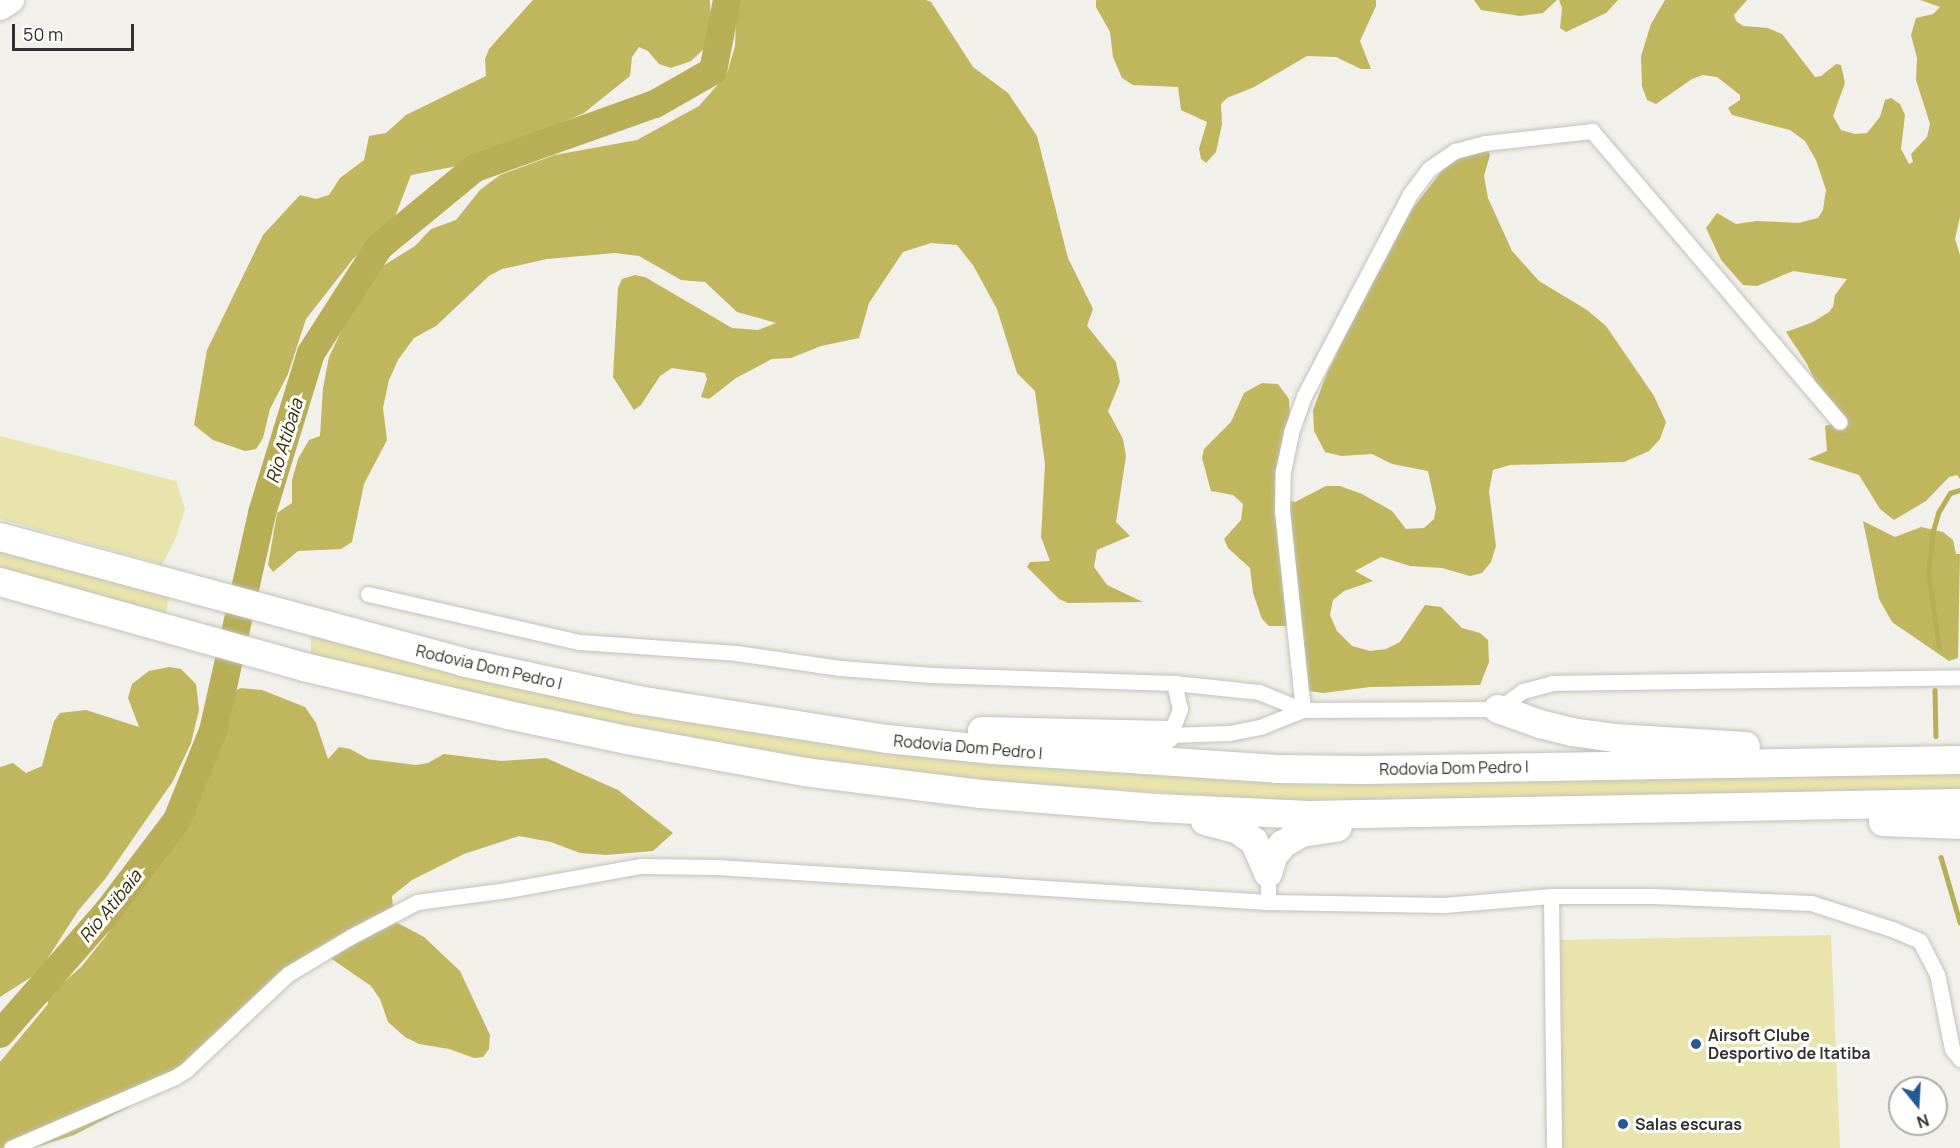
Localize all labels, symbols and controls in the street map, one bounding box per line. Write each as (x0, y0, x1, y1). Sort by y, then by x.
scale bar (15, 12, 136, 50)
text: 50 m (23, 22, 63, 46)
water label: Rio Atibaia (261, 396, 307, 486)
street label: Rodovia Dom Pedro I (414, 641, 564, 693)
street label: Rodovia Dom Pedro I (893, 731, 1043, 763)
street label: Rodovia Dom Pedro I (1379, 757, 1529, 779)
water label: Rio Atibaia (74, 865, 146, 947)
place label: Airsoft Clube Desportivo de Itatiba (1708, 1025, 1870, 1063)
marker: Airsoft Clube Desportivo de Itatiba (1689, 1037, 1703, 1051)
north arrow (1888, 1076, 1948, 1136)
text: N (1914, 1109, 1932, 1133)
place label: Salas escuras (1635, 1114, 1742, 1134)
marker: Salas escuras (1616, 1117, 1630, 1131)

